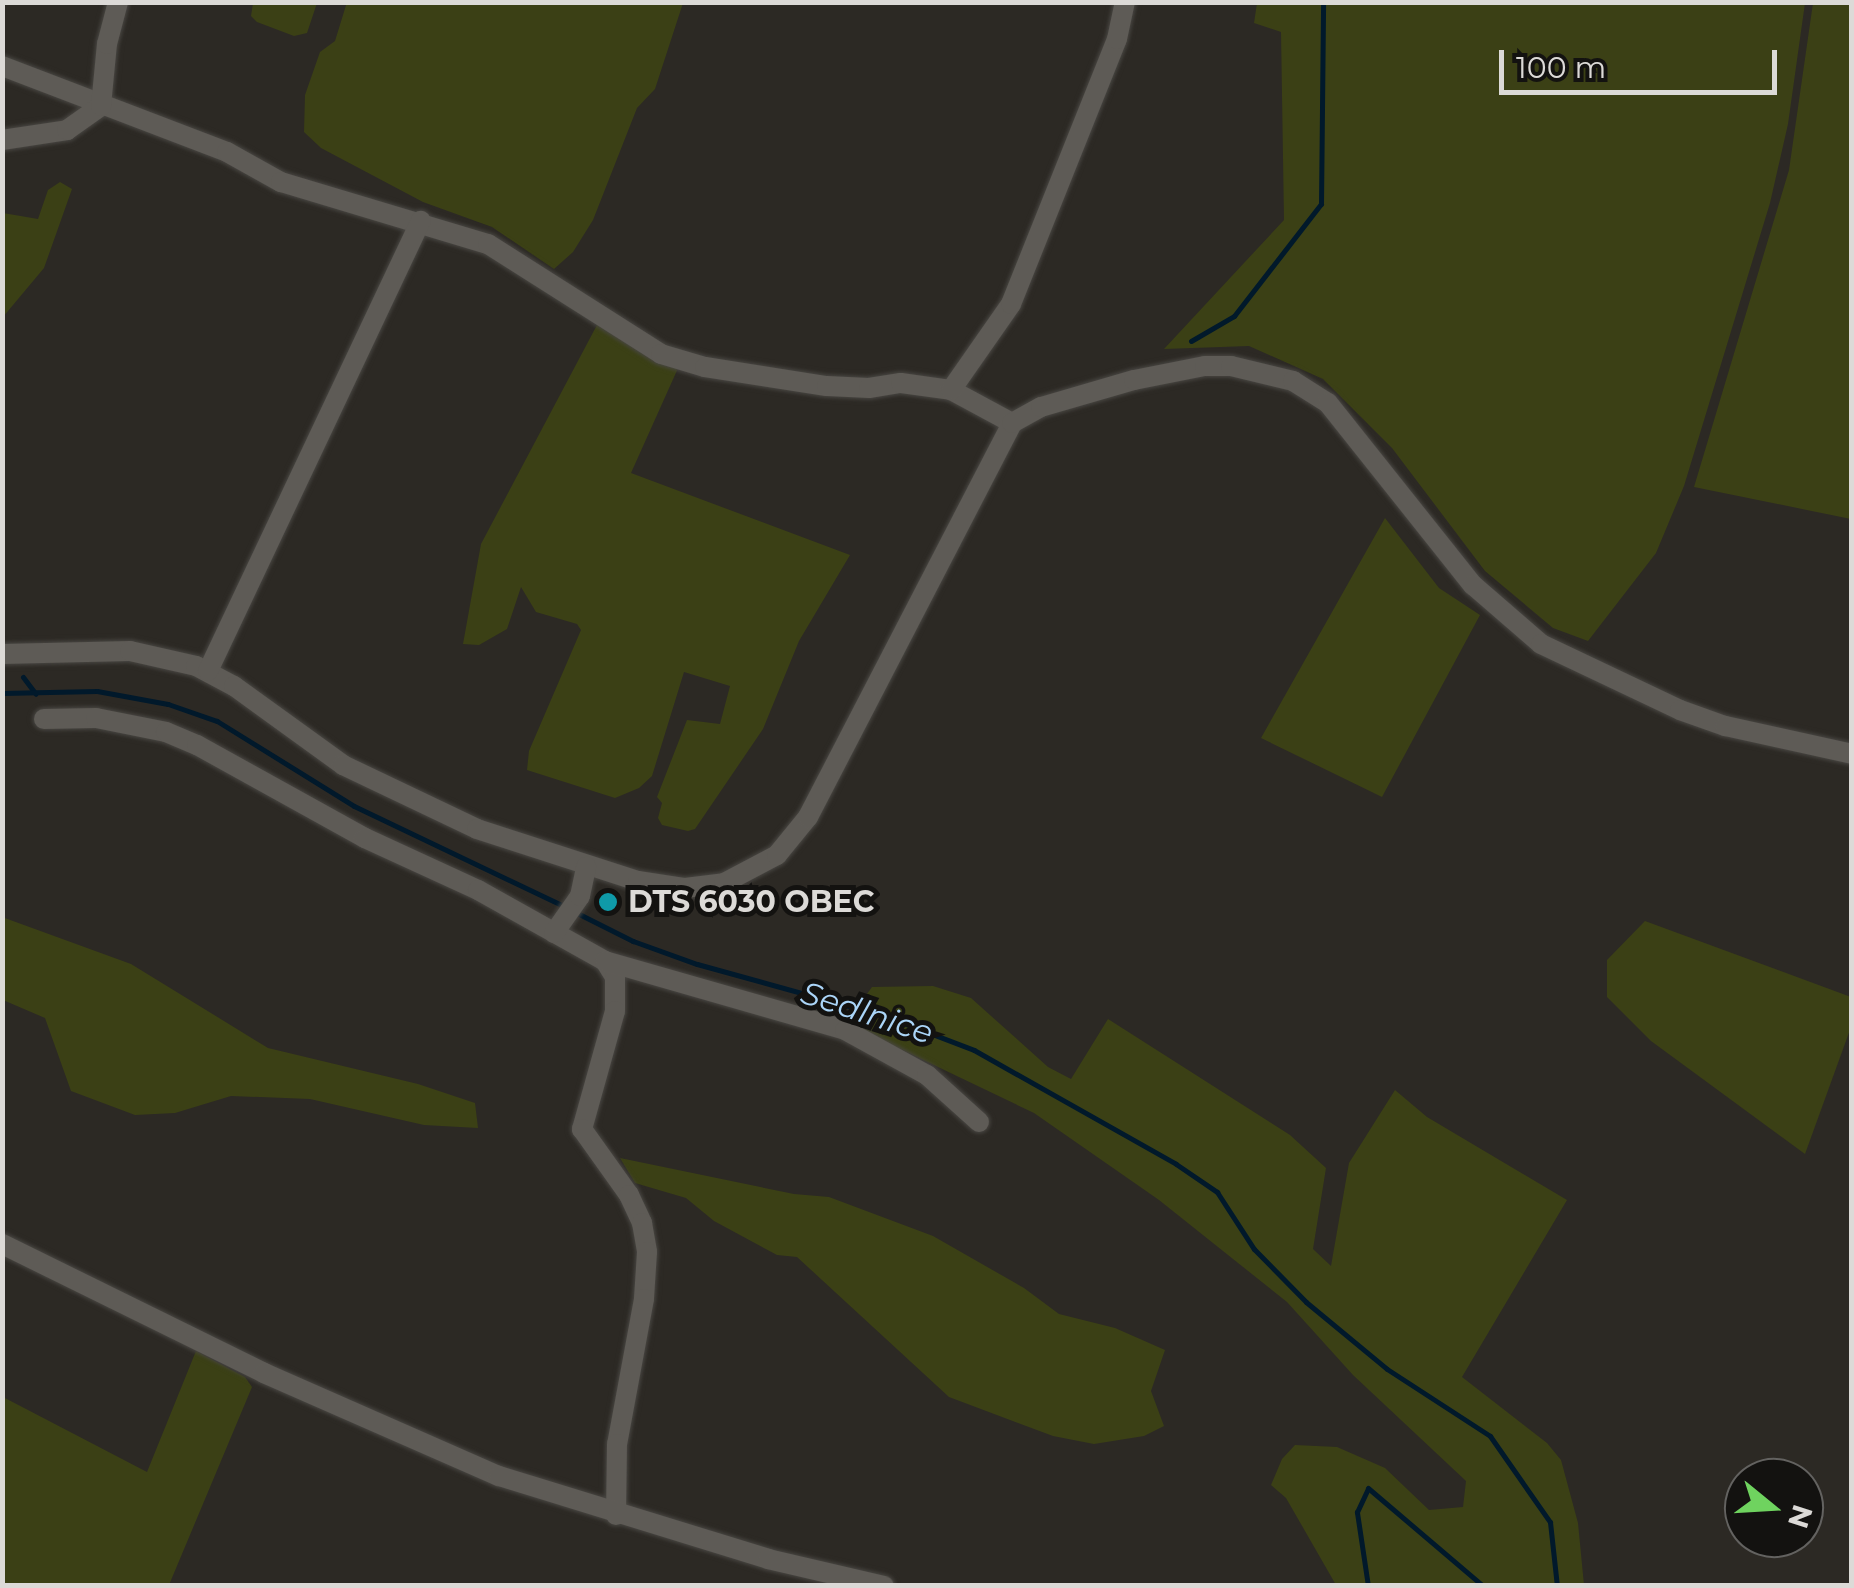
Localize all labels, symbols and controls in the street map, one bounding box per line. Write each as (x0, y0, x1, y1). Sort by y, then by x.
scale bar (1504, 30, 1782, 92)
text: 100 m (1516, 49, 1606, 86)
place label: DTS 6030 OBEC (628, 884, 874, 920)
marker: DTS 6030 OBEC (597, 891, 619, 913)
water label: Sedlnice (796, 974, 938, 1052)
north arrow (1724, 1458, 1824, 1558)
text: N (1781, 1501, 1820, 1533)

